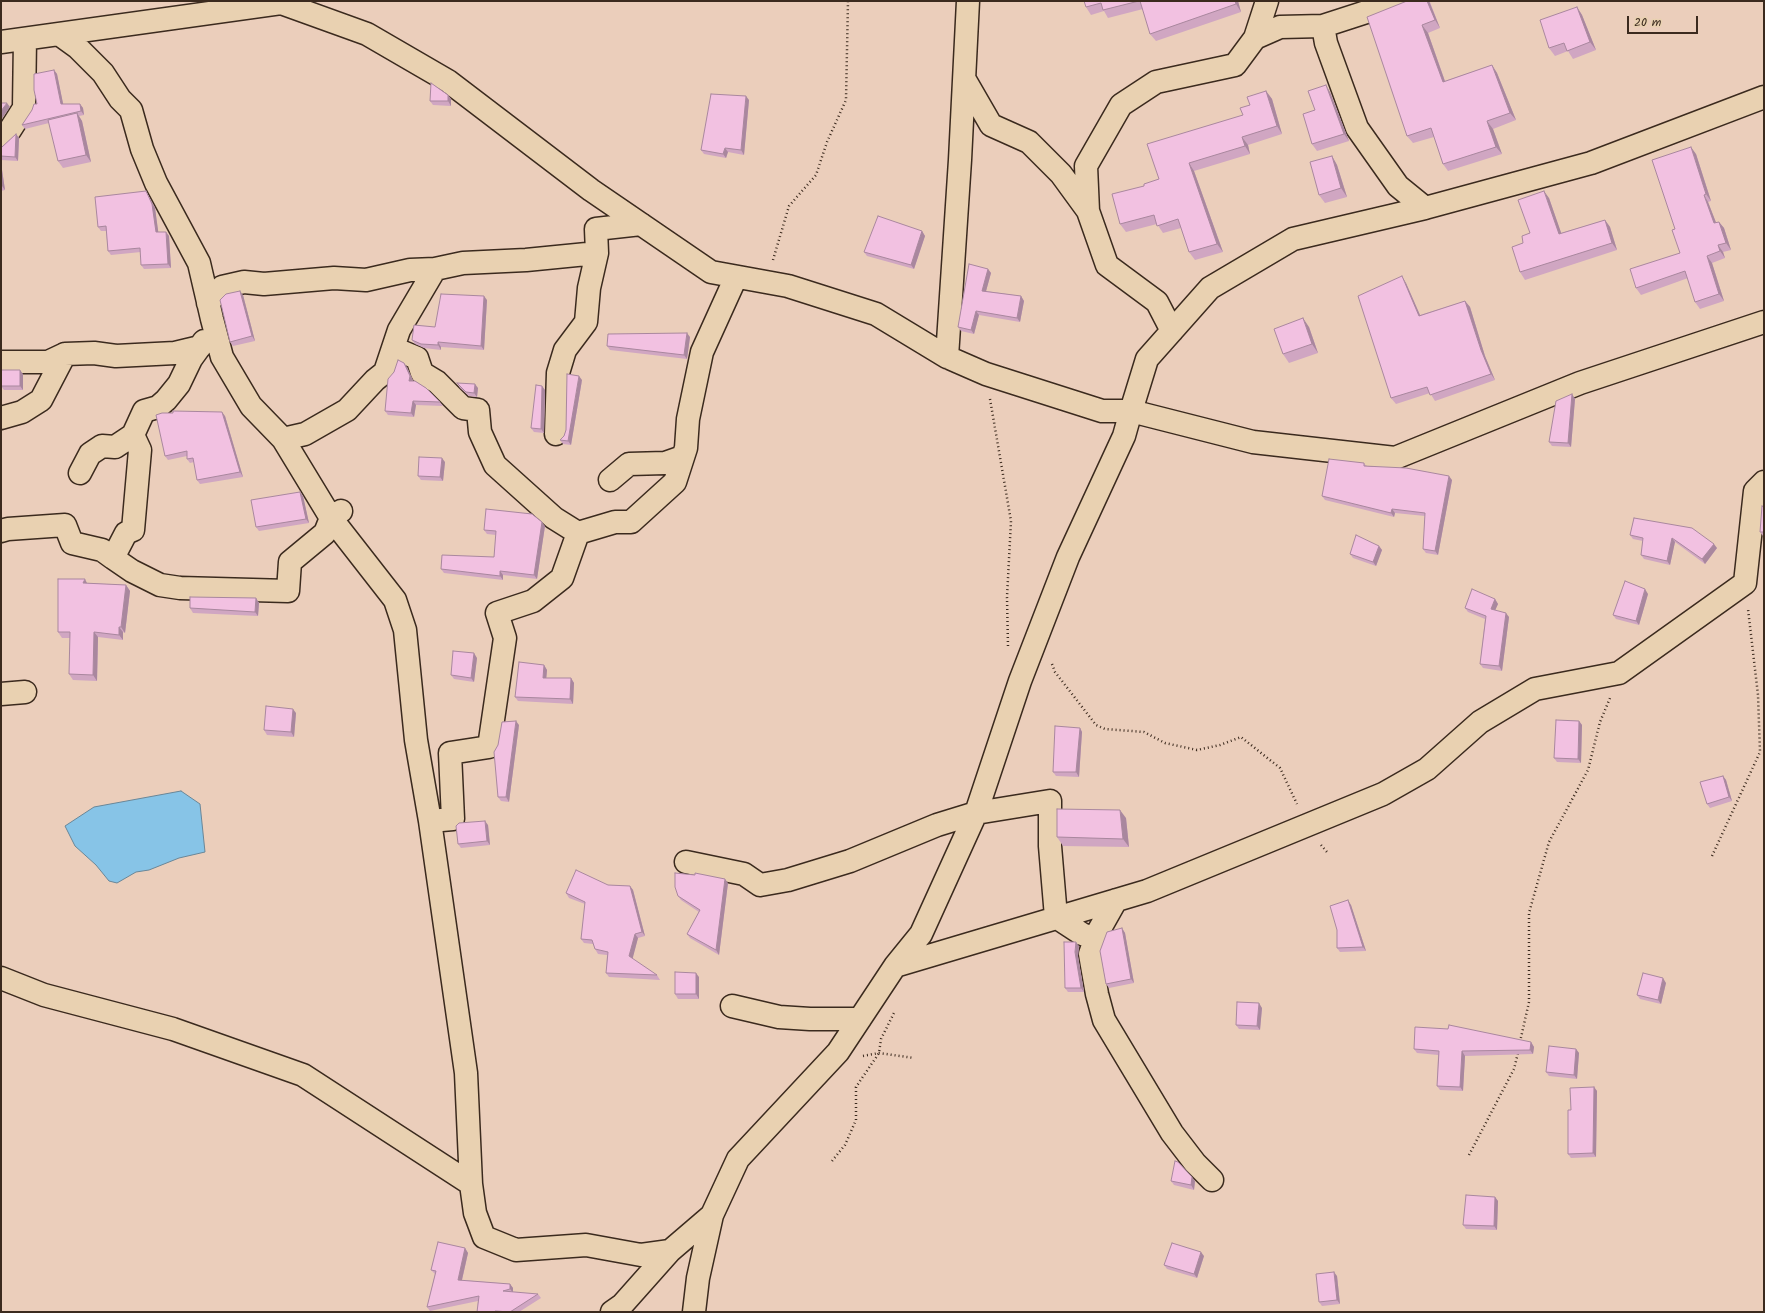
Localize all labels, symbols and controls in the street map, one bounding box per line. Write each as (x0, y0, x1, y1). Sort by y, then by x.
scale bar (1629, 8, 1700, 34)
text: 20 m (1634, 13, 1661, 32)

